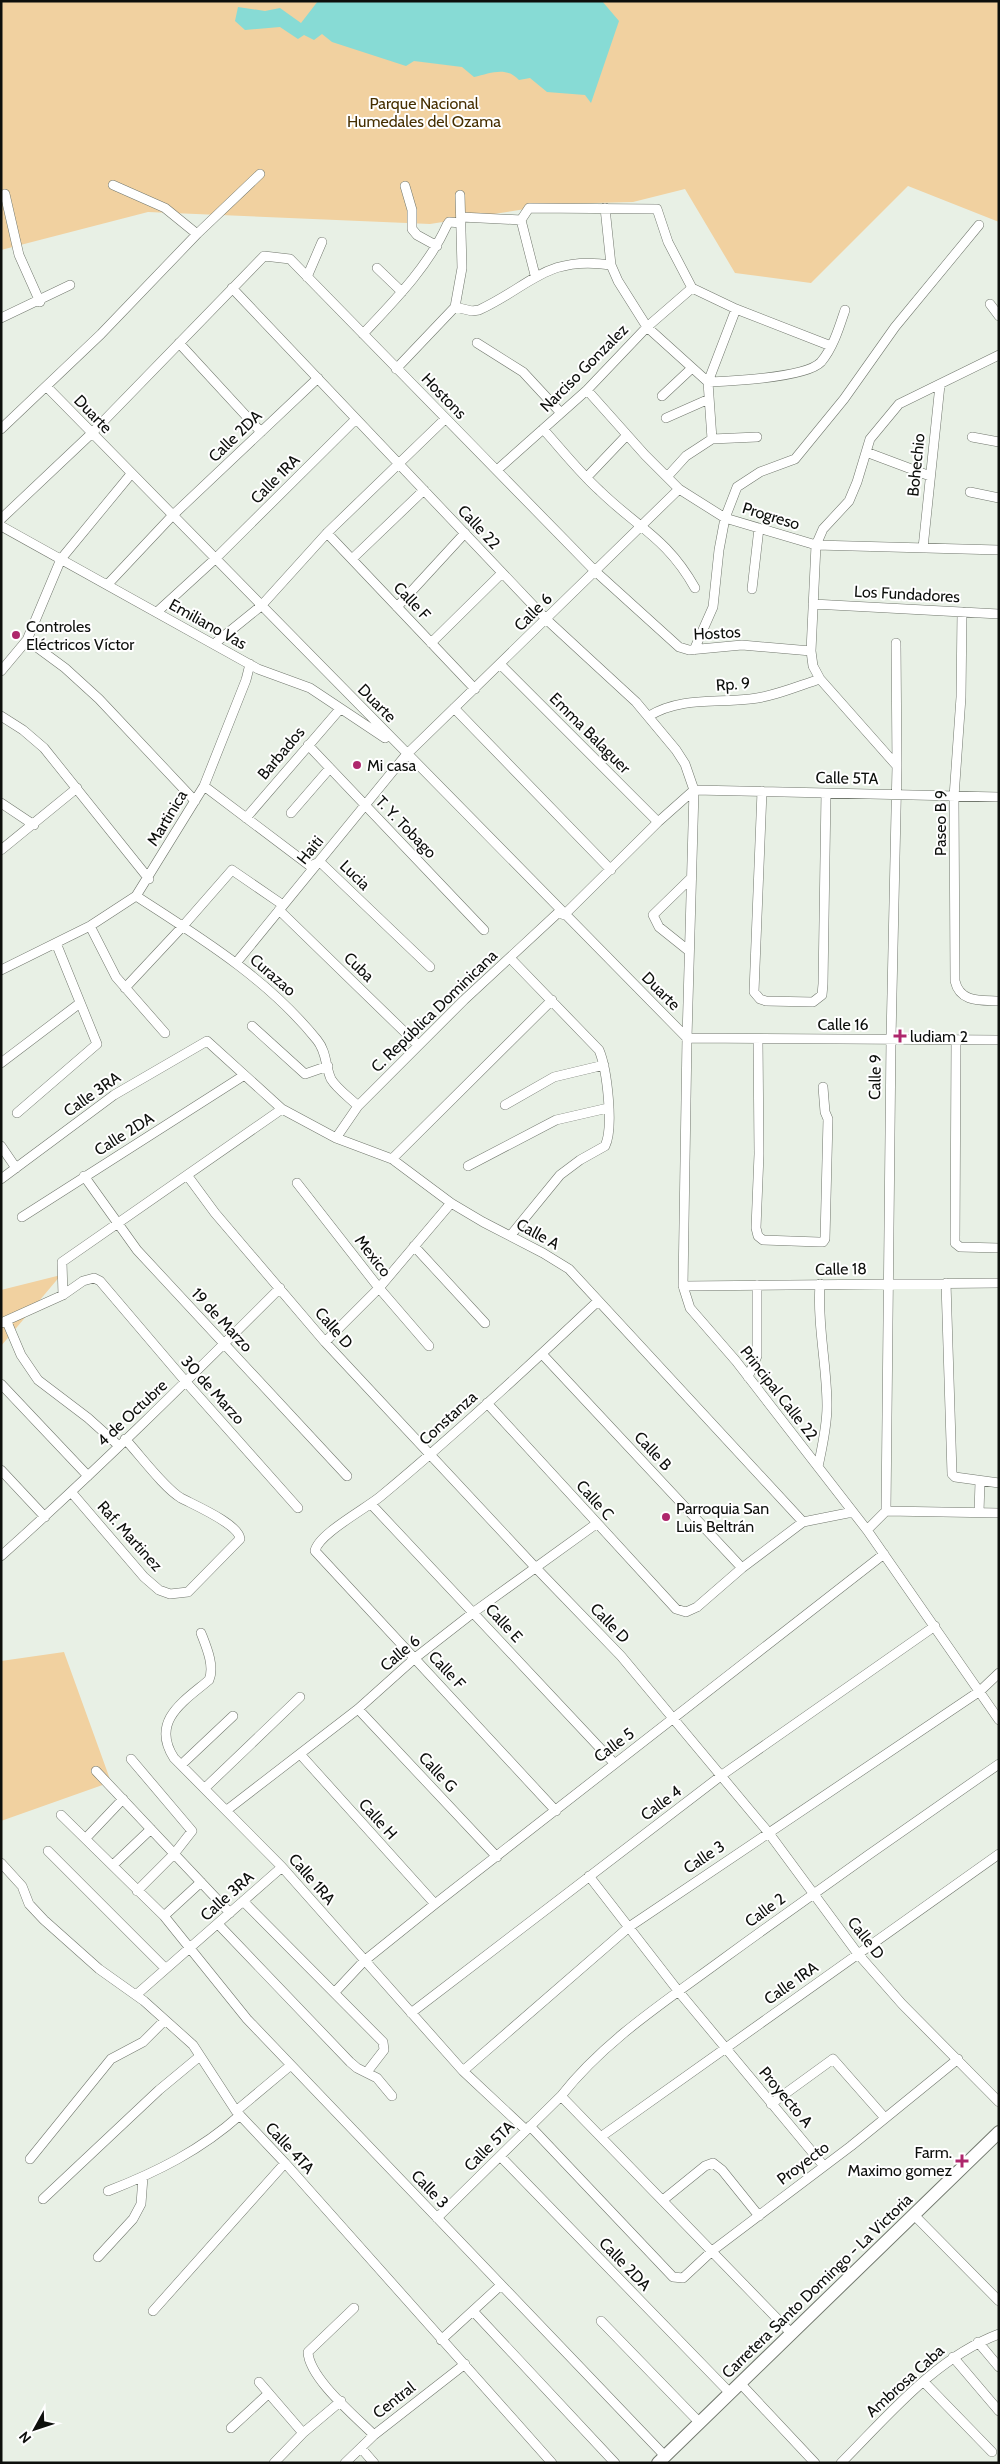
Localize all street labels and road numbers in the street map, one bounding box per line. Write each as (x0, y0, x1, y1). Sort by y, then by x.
street label: Narciso Gonzalez (536, 320, 632, 416)
street label: Hostons (418, 369, 471, 423)
street label: Duarte (70, 391, 116, 437)
street label: Calle 2DA (204, 406, 266, 466)
street label: Bohechio (903, 432, 929, 497)
street label: Calle 1RA (247, 450, 304, 507)
street label: Progreso (740, 498, 802, 534)
street label: Calle 22 (454, 501, 504, 553)
street label: Calle F (390, 578, 435, 624)
street label: Los Fundadores (854, 582, 961, 606)
street label: Calle 6 (510, 589, 556, 635)
street label: Emiliano Vas (166, 595, 250, 653)
street label: Hostos (693, 622, 741, 644)
street label: Rp. 9 (715, 673, 751, 695)
street label: Duarte (354, 680, 400, 726)
street label: Emma Balaguer (546, 689, 635, 778)
street label: Barbados (253, 722, 309, 783)
street label: Calle 5TA (815, 768, 879, 788)
street label: Martinica (143, 786, 191, 849)
street label: Paseo B 9 (931, 790, 950, 856)
street label: T. Y. Tobago (372, 792, 441, 862)
street label: Haiti (293, 832, 327, 868)
street label: Lucia (336, 856, 374, 894)
street label: C. República Dominicana (367, 946, 501, 1076)
street label: Cuba (340, 948, 378, 986)
street label: Curazao (246, 950, 300, 1000)
street label: Duarte (638, 968, 684, 1014)
street label: Calle 16 (817, 1015, 869, 1034)
street label: Calle 9 (865, 1054, 885, 1100)
street label: Calle 3RA (60, 1068, 124, 1120)
street label: Calle 2DA (91, 1108, 157, 1160)
street label: Calle A (513, 1214, 563, 1254)
street label: Mexico (351, 1231, 395, 1281)
street label: Calle 18 (815, 1259, 867, 1279)
street label: 19 de Marzo (188, 1284, 256, 1356)
street label: Calle D (311, 1303, 357, 1353)
street label: Principal Calle 22 (736, 1342, 822, 1444)
street label: 30 de Marzo (177, 1352, 249, 1428)
street label: 4 de Octubre (93, 1376, 171, 1450)
street label: Constanza (415, 1387, 481, 1449)
street label: Calle B (630, 1428, 676, 1475)
street label: Calle C (572, 1476, 618, 1524)
street label: Raf. Martinez (93, 1497, 167, 1575)
street label: Calle D (586, 1599, 634, 1647)
street label: Calle E (481, 1600, 527, 1646)
street label: Calle 6 (376, 1631, 424, 1675)
street label: Calle F (425, 1647, 470, 1693)
street label: Calle 5 (590, 1724, 638, 1766)
street label: Calle G (415, 1748, 461, 1796)
street label: Calle 4 (637, 1782, 685, 1824)
street label: Calle H (355, 1795, 401, 1843)
street label: Calle 3 (680, 1836, 728, 1878)
street label: Calle 1RA (285, 1850, 339, 1909)
street label: Calle 3RA (197, 1867, 258, 1925)
street label: Calle 2 (741, 1889, 789, 1931)
street label: Calle D (844, 1913, 888, 1963)
street label: Calle 1RA (760, 1957, 822, 2008)
street label: Proyecto A (755, 2063, 817, 2131)
street label: Calle 5TA (460, 2117, 518, 2175)
street label: Calle 4TA (261, 2118, 319, 2178)
street label: Proyecto (773, 2137, 833, 2189)
street label: Calle 3 (407, 2166, 453, 2212)
street label: Carretera Santo Domingo - La Victoria (718, 2190, 916, 2382)
street label: Calle 2DA (595, 2233, 655, 2295)
street label: Ambrosa Caba (862, 2341, 948, 2421)
street label: Central (369, 2377, 419, 2422)

